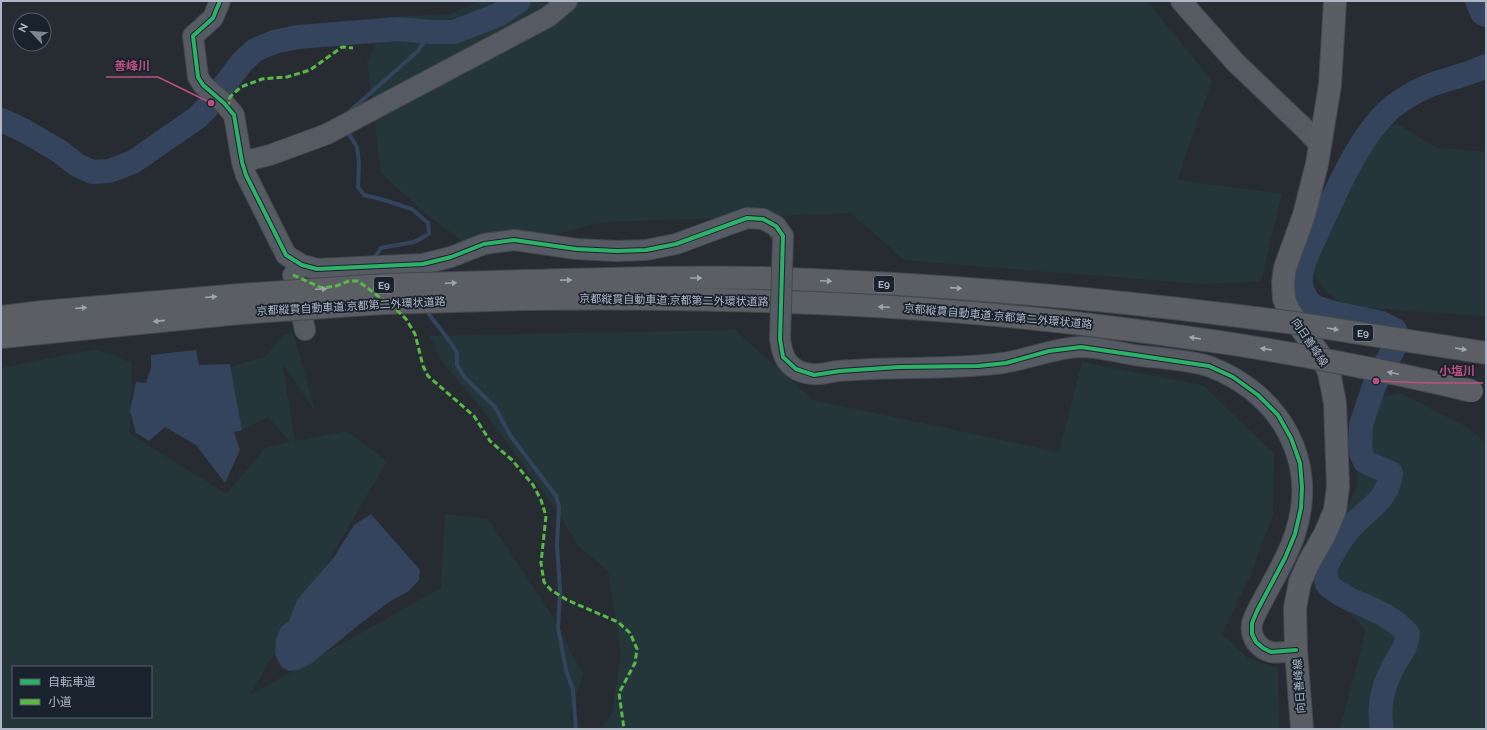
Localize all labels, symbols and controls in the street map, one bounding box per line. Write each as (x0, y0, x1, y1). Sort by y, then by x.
north arrow (12, 12, 52, 52)
text: N (16, 21, 31, 34)
callout: 善峰川 (106, 53, 158, 77)
text: 善峰川 (114, 59, 150, 73)
one-way arrow (690, 275, 703, 281)
road number: E9 (874, 276, 894, 292)
road number: E9 (374, 277, 394, 293)
one-way arrow (560, 277, 573, 283)
one-way arrow (820, 277, 832, 284)
one-way arrow (445, 280, 458, 286)
one-way arrow (315, 285, 327, 292)
one-way arrow (950, 285, 962, 292)
street label: 京都縦貫自動車道;京都第二外環状道路 (579, 292, 769, 309)
one-way arrow (205, 294, 217, 301)
street label: 京都縦貫自動車道;京都第二外環状道路 (256, 295, 446, 318)
street label: 京都縦貫自動車道;京都第二外環状道路 (903, 302, 1093, 331)
one-way arrow (878, 303, 890, 310)
one-way arrow (75, 305, 87, 312)
street label: 向日善峰線 (1289, 316, 1330, 369)
one-way arrow (153, 317, 165, 324)
road number: E9 (1353, 325, 1373, 341)
one-way arrow (1327, 326, 1339, 332)
one-way arrow (1189, 335, 1201, 341)
one-way arrow (1259, 346, 1272, 352)
one-way arrow (1455, 346, 1467, 352)
callout: 小塩川 (1431, 359, 1483, 383)
text: 小塩川 (1439, 364, 1475, 378)
one-way arrow (1387, 369, 1399, 375)
street label: 向日善峰線 (1291, 658, 1308, 714)
legend (12, 666, 152, 718)
text: 自転車道 (48, 675, 96, 689)
text: 小道 (48, 695, 72, 709)

